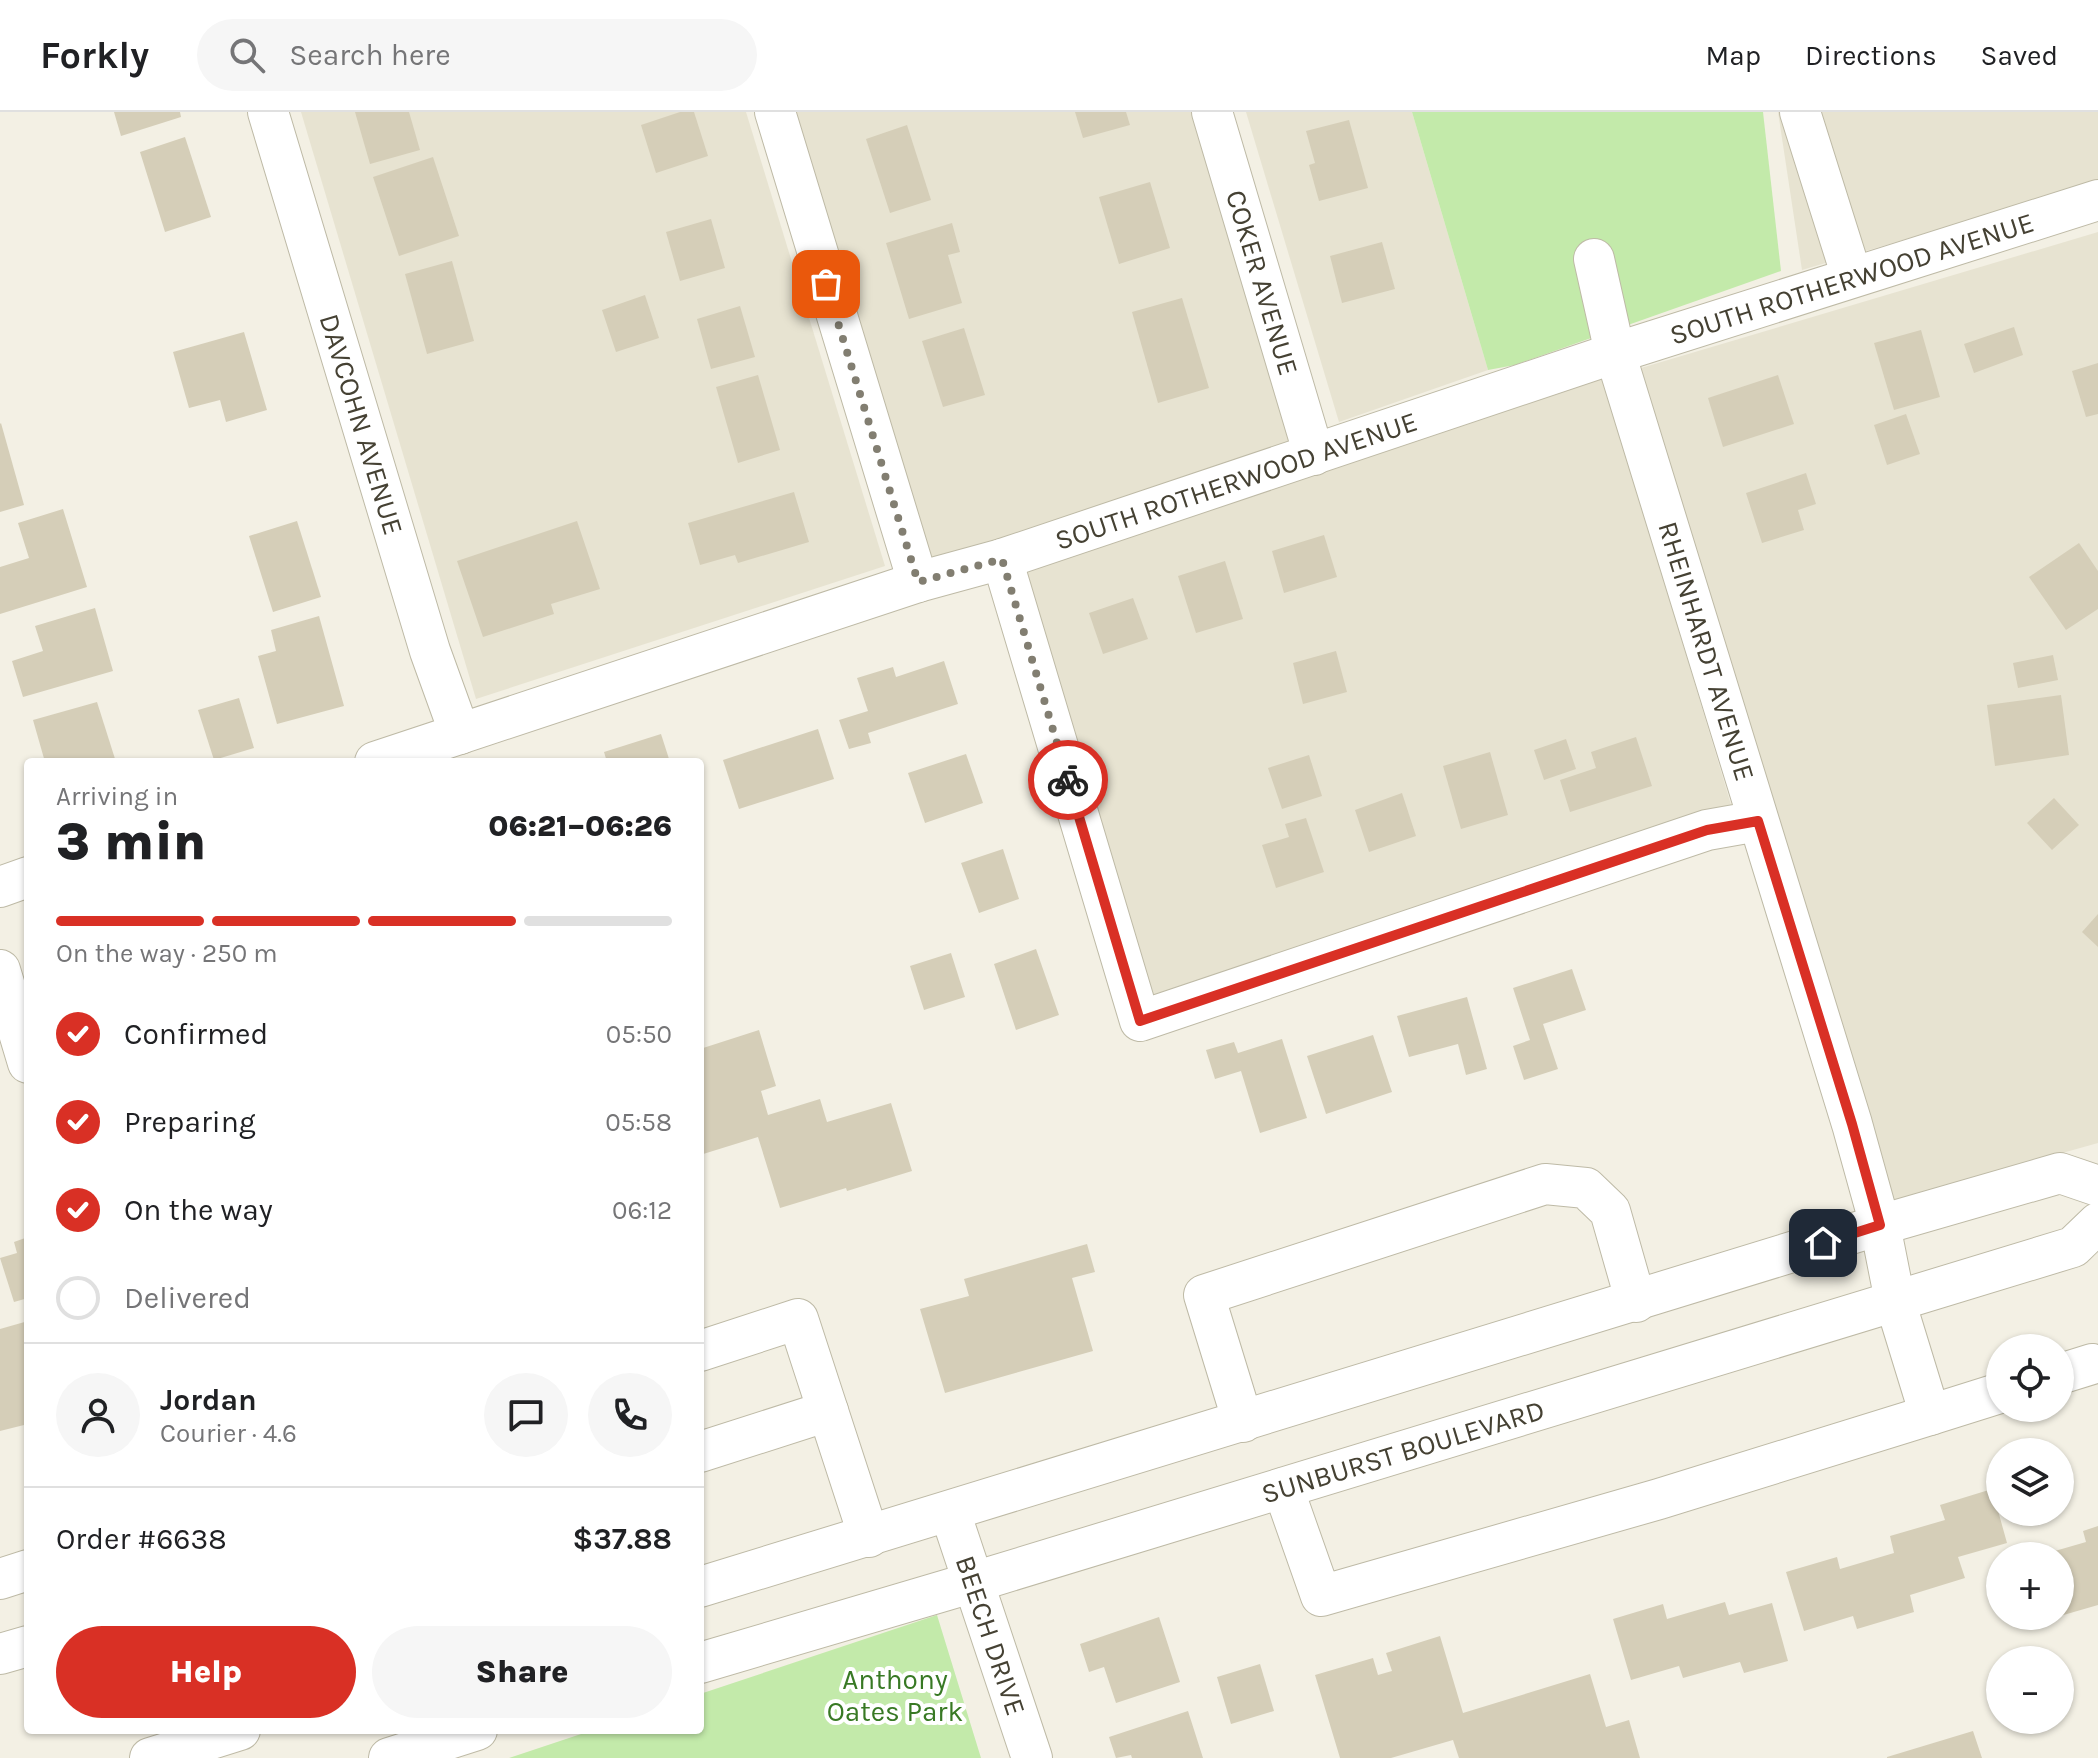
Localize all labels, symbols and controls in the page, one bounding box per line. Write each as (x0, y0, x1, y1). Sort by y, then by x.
search box (197, 19, 757, 91)
text: Forkly (40, 33, 149, 78)
icon: search (225, 33, 269, 77)
text: Search here (289, 37, 451, 73)
text: Map (1706, 39, 1761, 72)
text: Directions (1805, 39, 1937, 72)
text: Saved (1981, 39, 2058, 72)
street label: COKER AVENUE (1219, 186, 1305, 379)
street label: SOUTH ROTHERWOOD AVENUE (1666, 205, 2038, 352)
pin (792, 250, 860, 318)
icon: bag (804, 262, 848, 306)
street label: DAVCOHN AVENUE (313, 310, 410, 539)
street label: SOUTH ROTHERWOOD AVENUE (1051, 405, 1421, 557)
street label: RHEINHARDT AVENUE (1651, 517, 1762, 785)
courier (1028, 740, 1108, 820)
icon: bike (1046, 758, 1090, 802)
text: Arriving in (56, 781, 178, 812)
text: 06:21–06:26 (488, 808, 672, 844)
text: 3 min (56, 811, 206, 872)
text: On the way · 250 m (56, 938, 278, 969)
icon: check (56, 1012, 100, 1056)
text: Confirmed (124, 1016, 268, 1052)
text: 05:50 (606, 1019, 672, 1050)
icon: check (56, 1100, 100, 1144)
text: Preparing (124, 1104, 256, 1140)
text: 05:58 (605, 1107, 672, 1138)
icon: check (56, 1188, 100, 1232)
text: On the way (124, 1192, 273, 1228)
text: 06:12 (612, 1195, 672, 1226)
pin (1789, 1209, 1857, 1277)
icon: home (1801, 1221, 1845, 1265)
text: Delivered (124, 1280, 251, 1316)
map controls (1986, 1334, 2074, 1734)
button: locate (1986, 1334, 2074, 1422)
button: person (56, 1373, 140, 1457)
button: chat (484, 1373, 568, 1457)
button: phone (588, 1373, 672, 1457)
text: Jordan (160, 1382, 257, 1418)
street label: SUNBURST BOULEVARD (1257, 1393, 1548, 1510)
text: Courier · 4.6 (160, 1418, 297, 1449)
button: layers (1986, 1438, 2074, 1526)
text: Order #6638 (56, 1521, 227, 1557)
text: $37.88 (573, 1521, 672, 1557)
button: + (1986, 1542, 2074, 1630)
street label: BEECH DRIVE (949, 1551, 1033, 1720)
button: Help (56, 1626, 356, 1718)
button: Share (372, 1626, 672, 1718)
button: − (1986, 1646, 2074, 1734)
park label: Anthony Oates Park (827, 1663, 963, 1728)

